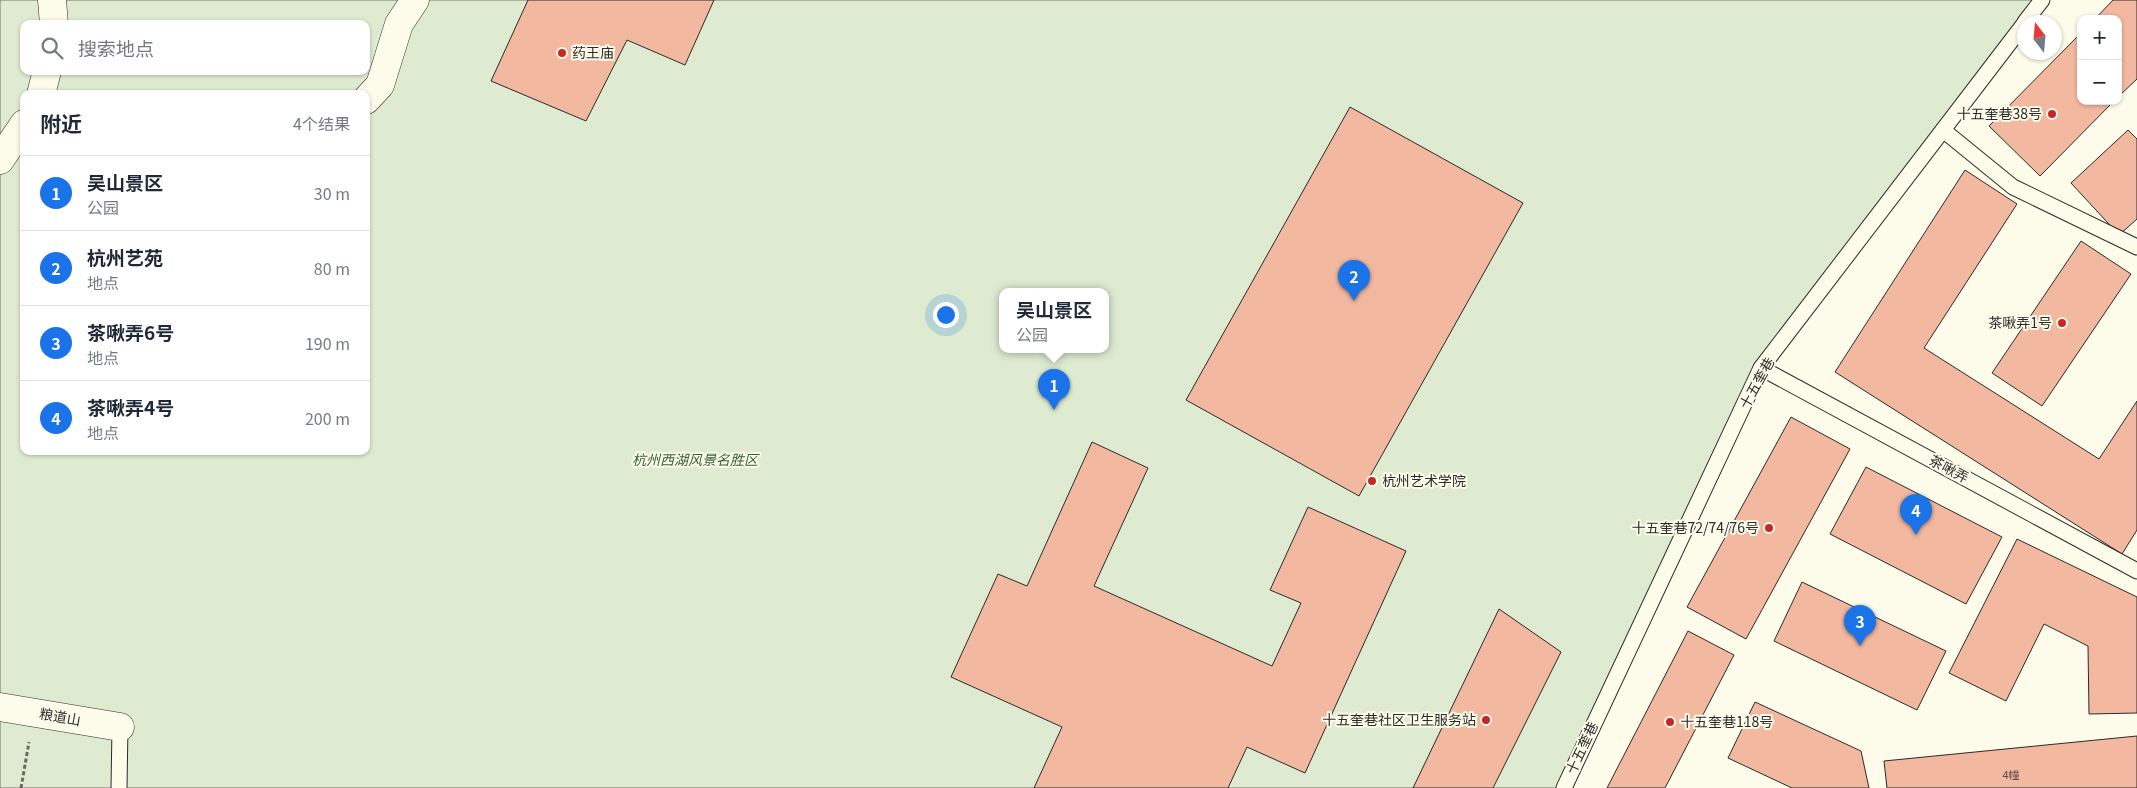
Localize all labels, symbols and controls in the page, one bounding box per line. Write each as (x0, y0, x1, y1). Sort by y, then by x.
north arrow (2017, 15, 2062, 60)
map controls (2077, 15, 2122, 105)
button: + (2077, 15, 2122, 60)
search box (20, 20, 370, 75)
icon: search (38, 34, 66, 62)
text: 搜索地点 (78, 34, 154, 61)
place label: 药王庙 (572, 42, 614, 62)
marker: 药王庙 (556, 47, 568, 59)
button: − (2077, 60, 2122, 105)
place label: 十五奎巷38号 (1956, 103, 2042, 123)
text: 附近 (40, 108, 82, 138)
marker: 十五奎巷38号 (2046, 108, 2058, 120)
text: 4个结果 (293, 111, 350, 135)
text: 吴山景区 (87, 168, 163, 195)
text: 1 (51, 181, 61, 205)
text: 30 m (314, 181, 350, 205)
text: 公园 (87, 195, 119, 219)
text: 杭州艺苑 (87, 243, 163, 270)
text: 2 (51, 256, 61, 280)
text: 80 m (314, 256, 350, 280)
pin: 2 (1338, 260, 1370, 301)
text: 地点 (87, 270, 119, 294)
popup (999, 288, 1109, 353)
text: 吴山景区 (1016, 295, 1092, 322)
your location (933, 302, 959, 328)
place label: 茶啾弄1号 (1988, 312, 2052, 332)
marker: 茶啾弄1号 (2056, 317, 2068, 329)
text: 茶啾弄6号 (87, 318, 174, 345)
text: 公园 (1016, 322, 1048, 346)
text: 3 (51, 331, 61, 355)
text: 190 m (305, 331, 350, 355)
text: 地点 (87, 345, 119, 369)
street label: 十五奎巷 (1734, 353, 1778, 412)
pin: 1 (1038, 369, 1070, 410)
text: 茶啾弄4号 (87, 393, 174, 420)
text: 4 (51, 406, 61, 430)
text: 200 m (305, 406, 350, 430)
text: 地点 (87, 420, 119, 444)
park label: 杭州西湖风景名胜区 (632, 449, 760, 469)
street label: 茶啾弄 (1926, 449, 1973, 487)
place label: 杭州艺术学院 (1382, 470, 1466, 490)
marker: 杭州艺术学院 (1366, 475, 1378, 487)
pin: 4 (1900, 494, 1932, 535)
place label: 十五奎巷72/74/76号 (1631, 517, 1759, 537)
marker: 十五奎巷72/74/76号 (1763, 522, 1775, 534)
pin: 3 (1844, 605, 1876, 646)
street label: 粮道山 (38, 703, 83, 730)
place label: 十五奎巷社区卫生服务站 (1322, 709, 1476, 729)
place label: 十五奎巷118号 (1680, 711, 1773, 731)
marker: 十五奎巷社区卫生服务站 (1480, 714, 1492, 726)
marker: 十五奎巷118号 (1664, 716, 1676, 728)
street label: 十五奎巷 (1560, 718, 1602, 777)
house number: 4幢 (2002, 766, 2020, 782)

